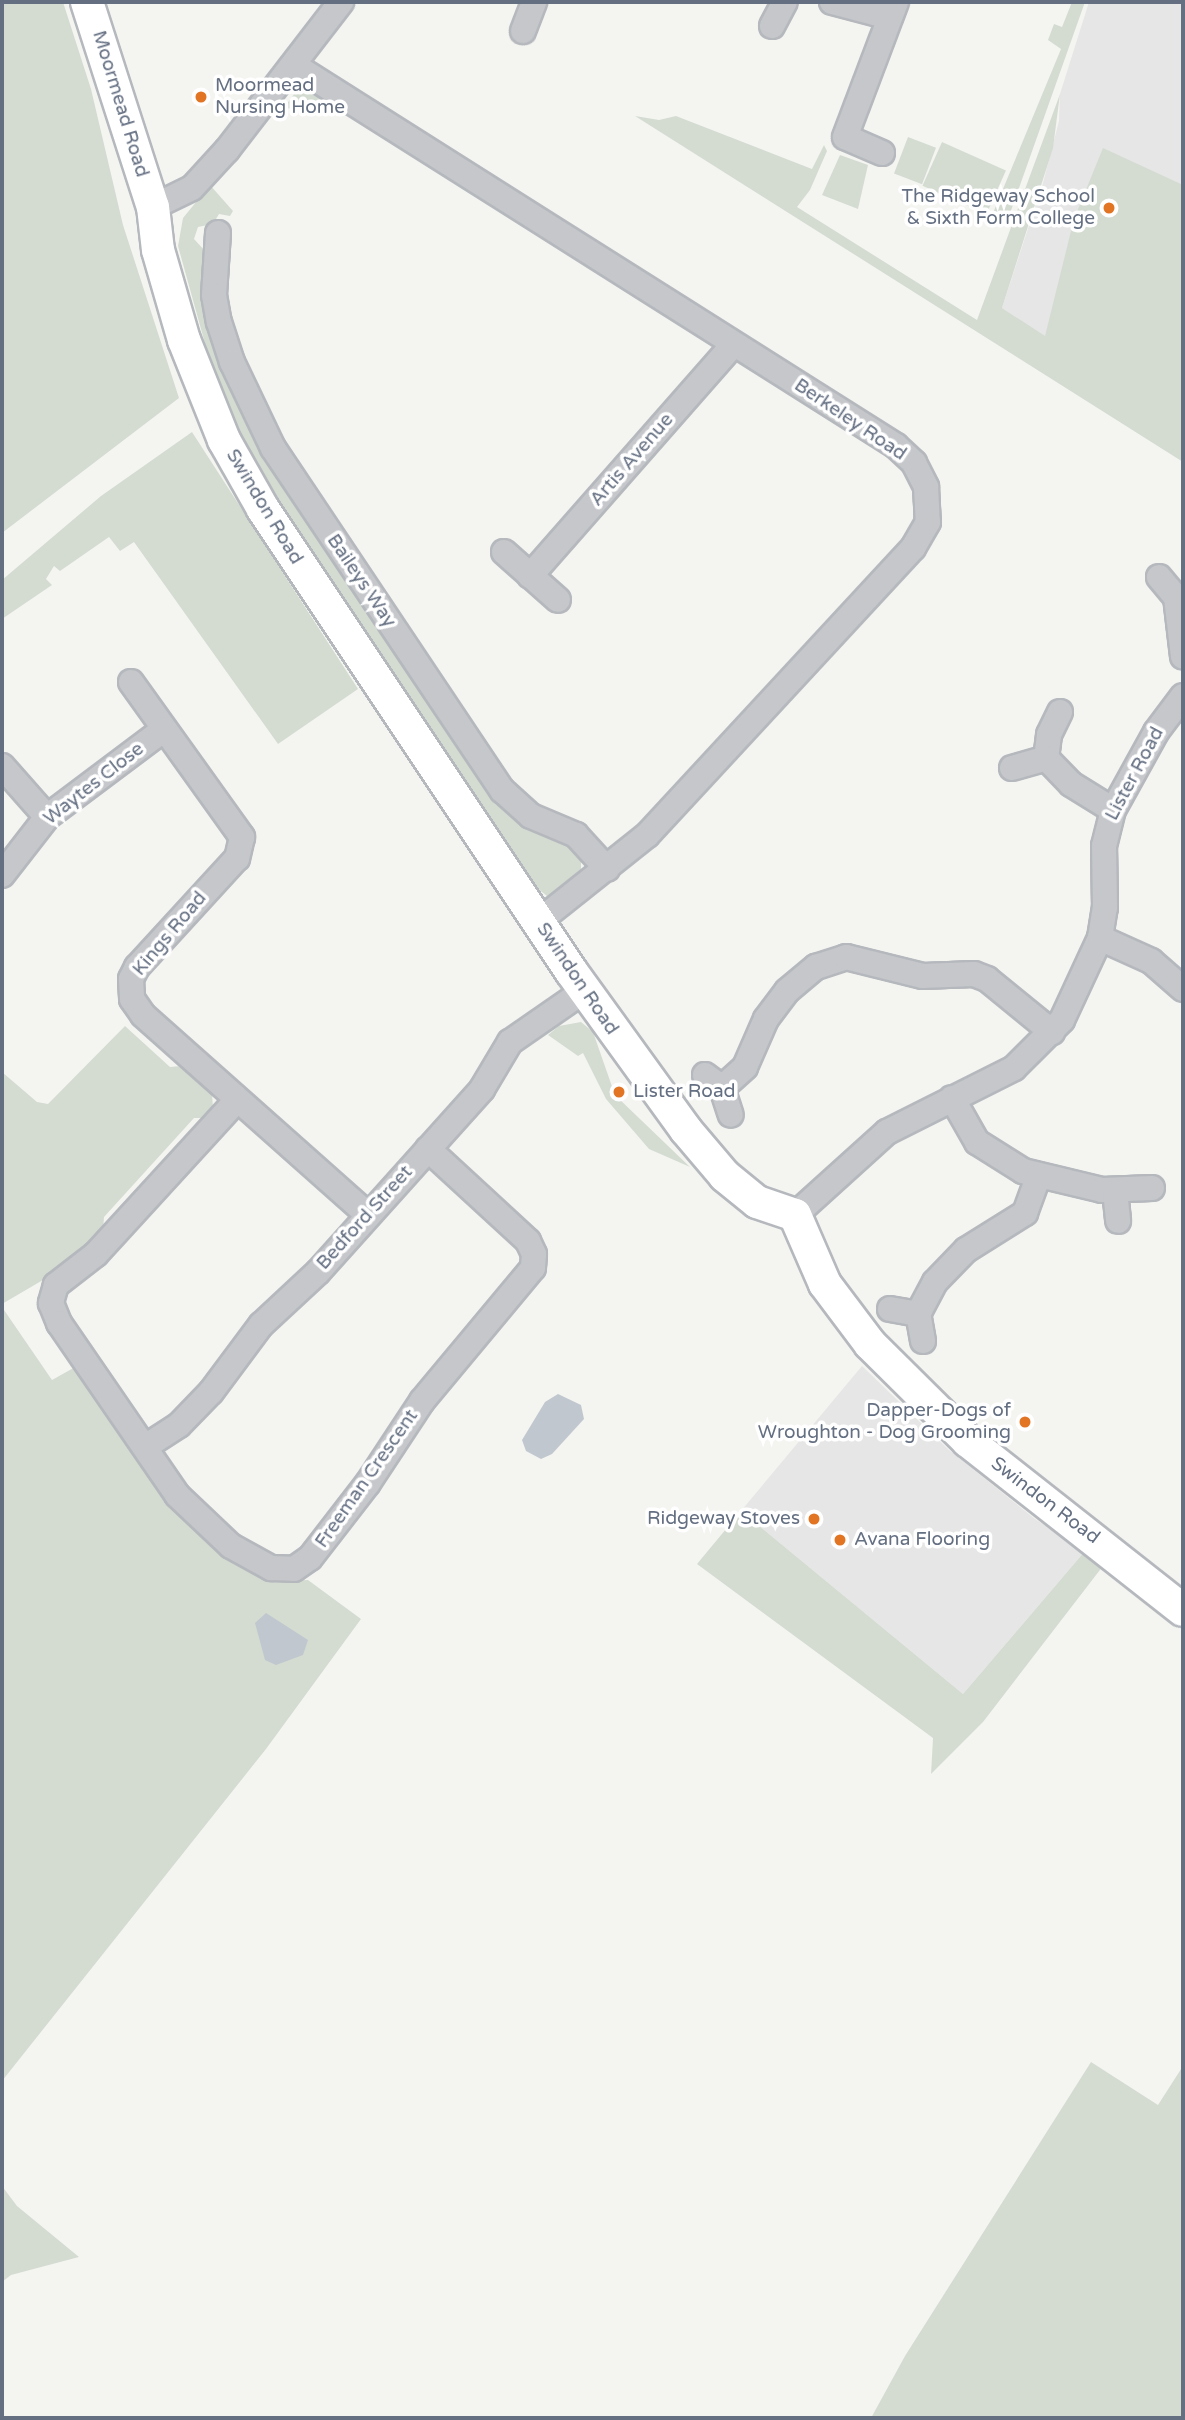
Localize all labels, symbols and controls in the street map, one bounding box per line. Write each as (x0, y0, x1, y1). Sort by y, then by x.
street label: Moormead Road (87, 28, 153, 180)
place label: Moormead Nursing Home (215, 75, 345, 119)
marker: Moormead Nursing Home (193, 89, 209, 105)
place label: The Ridgeway School & Sixth Form College (902, 186, 1095, 230)
marker: The Ridgeway School & Sixth Form College (1101, 200, 1117, 216)
street label: Berkeley Road (790, 374, 910, 466)
street label: Artis Avenue (586, 409, 678, 511)
street label: Swindon Road (221, 445, 307, 569)
street label: Baileys Way (322, 530, 400, 632)
street label: Lister Road (1101, 723, 1169, 825)
street label: Waytes Close (39, 738, 149, 830)
street label: Kings Road (128, 887, 212, 981)
street label: Swindon Road (531, 919, 623, 1039)
place label: Lister Road (633, 1081, 736, 1103)
marker: Lister Road (611, 1084, 627, 1100)
street label: Bedford Street (312, 1161, 418, 1275)
place label: Dapper-Dogs of Wroughton - Dog Grooming (758, 1400, 1011, 1444)
street label: Freeman Crescent (311, 1405, 423, 1553)
marker: Dapper-Dogs of Wroughton - Dog Grooming (1017, 1414, 1033, 1430)
street label: Swindon Road (986, 1453, 1104, 1549)
place label: Ridgeway Stoves (647, 1508, 800, 1530)
marker: Ridgeway Stoves (806, 1511, 822, 1527)
place label: Avana Flooring (854, 1529, 990, 1551)
marker: Avana Flooring (832, 1532, 848, 1548)

